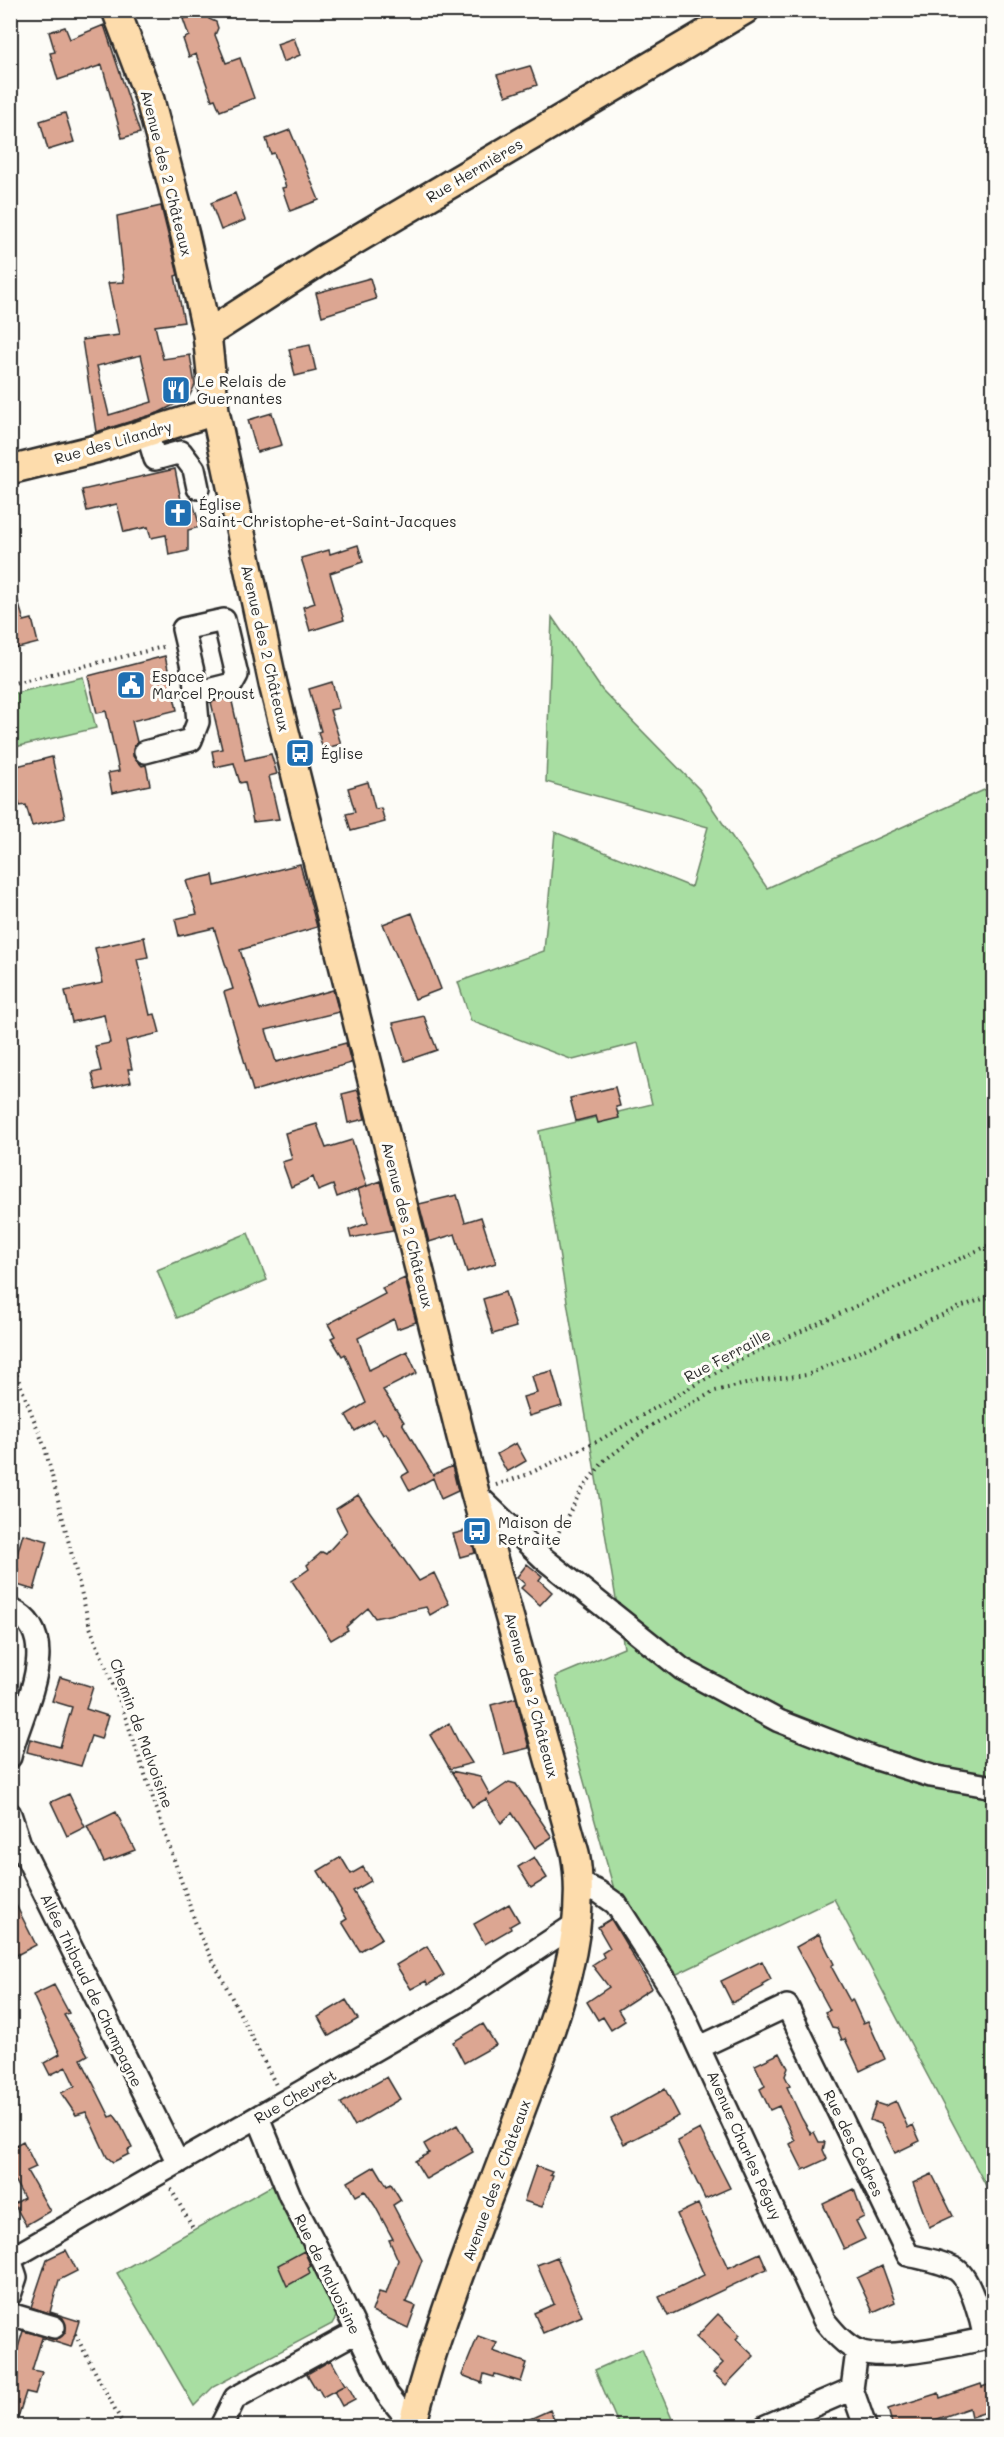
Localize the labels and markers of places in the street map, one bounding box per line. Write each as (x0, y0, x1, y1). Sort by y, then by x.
place label: Le Relais de Guernantes (197, 371, 286, 408)
restaurant icon: Le Relais de Guernantes (160, 374, 192, 406)
place label: Église Saint-Christophe-et-Saint-Jacques (199, 494, 457, 531)
church icon: Église Saint-Christophe-et-Saint-Jacques (162, 497, 194, 529)
place label: Espace Marcel Proust (152, 666, 255, 703)
public building icon: Espace Marcel Proust (115, 669, 147, 701)
bus stop icon: Église (284, 737, 316, 769)
place label: Église (321, 743, 363, 763)
place label: Maison de Retraite (498, 1512, 572, 1549)
bus stop icon: Maison de Retraite (461, 1515, 493, 1547)

